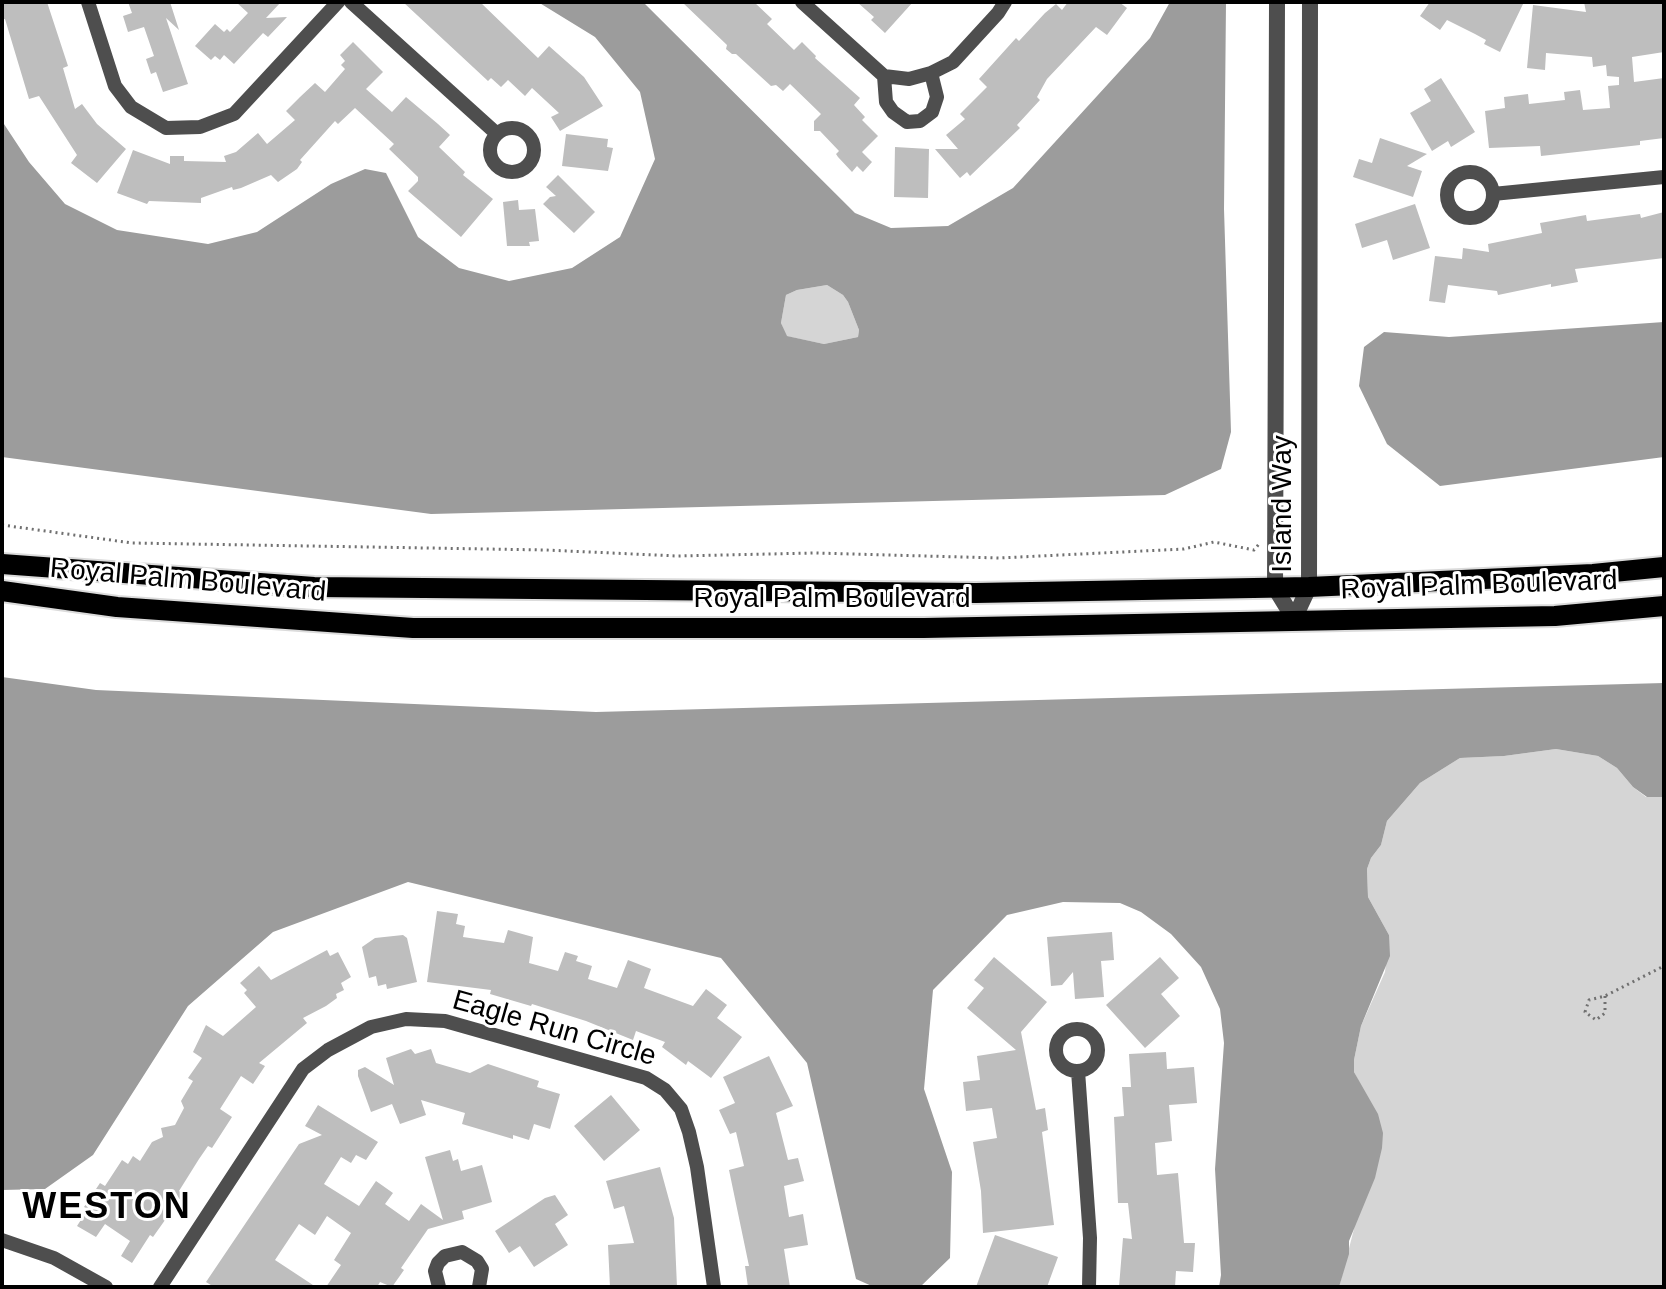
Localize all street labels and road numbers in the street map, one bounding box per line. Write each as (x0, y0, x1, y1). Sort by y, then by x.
street label: Island Way (1266, 435, 1300, 573)
street label: Royal Palm Boulevard (49, 552, 327, 610)
street label: Royal Palm Boulevard (1340, 564, 1618, 608)
street label: Royal Palm Boulevard (693, 582, 971, 616)
street label: Eagle Run Circle (448, 984, 660, 1074)

